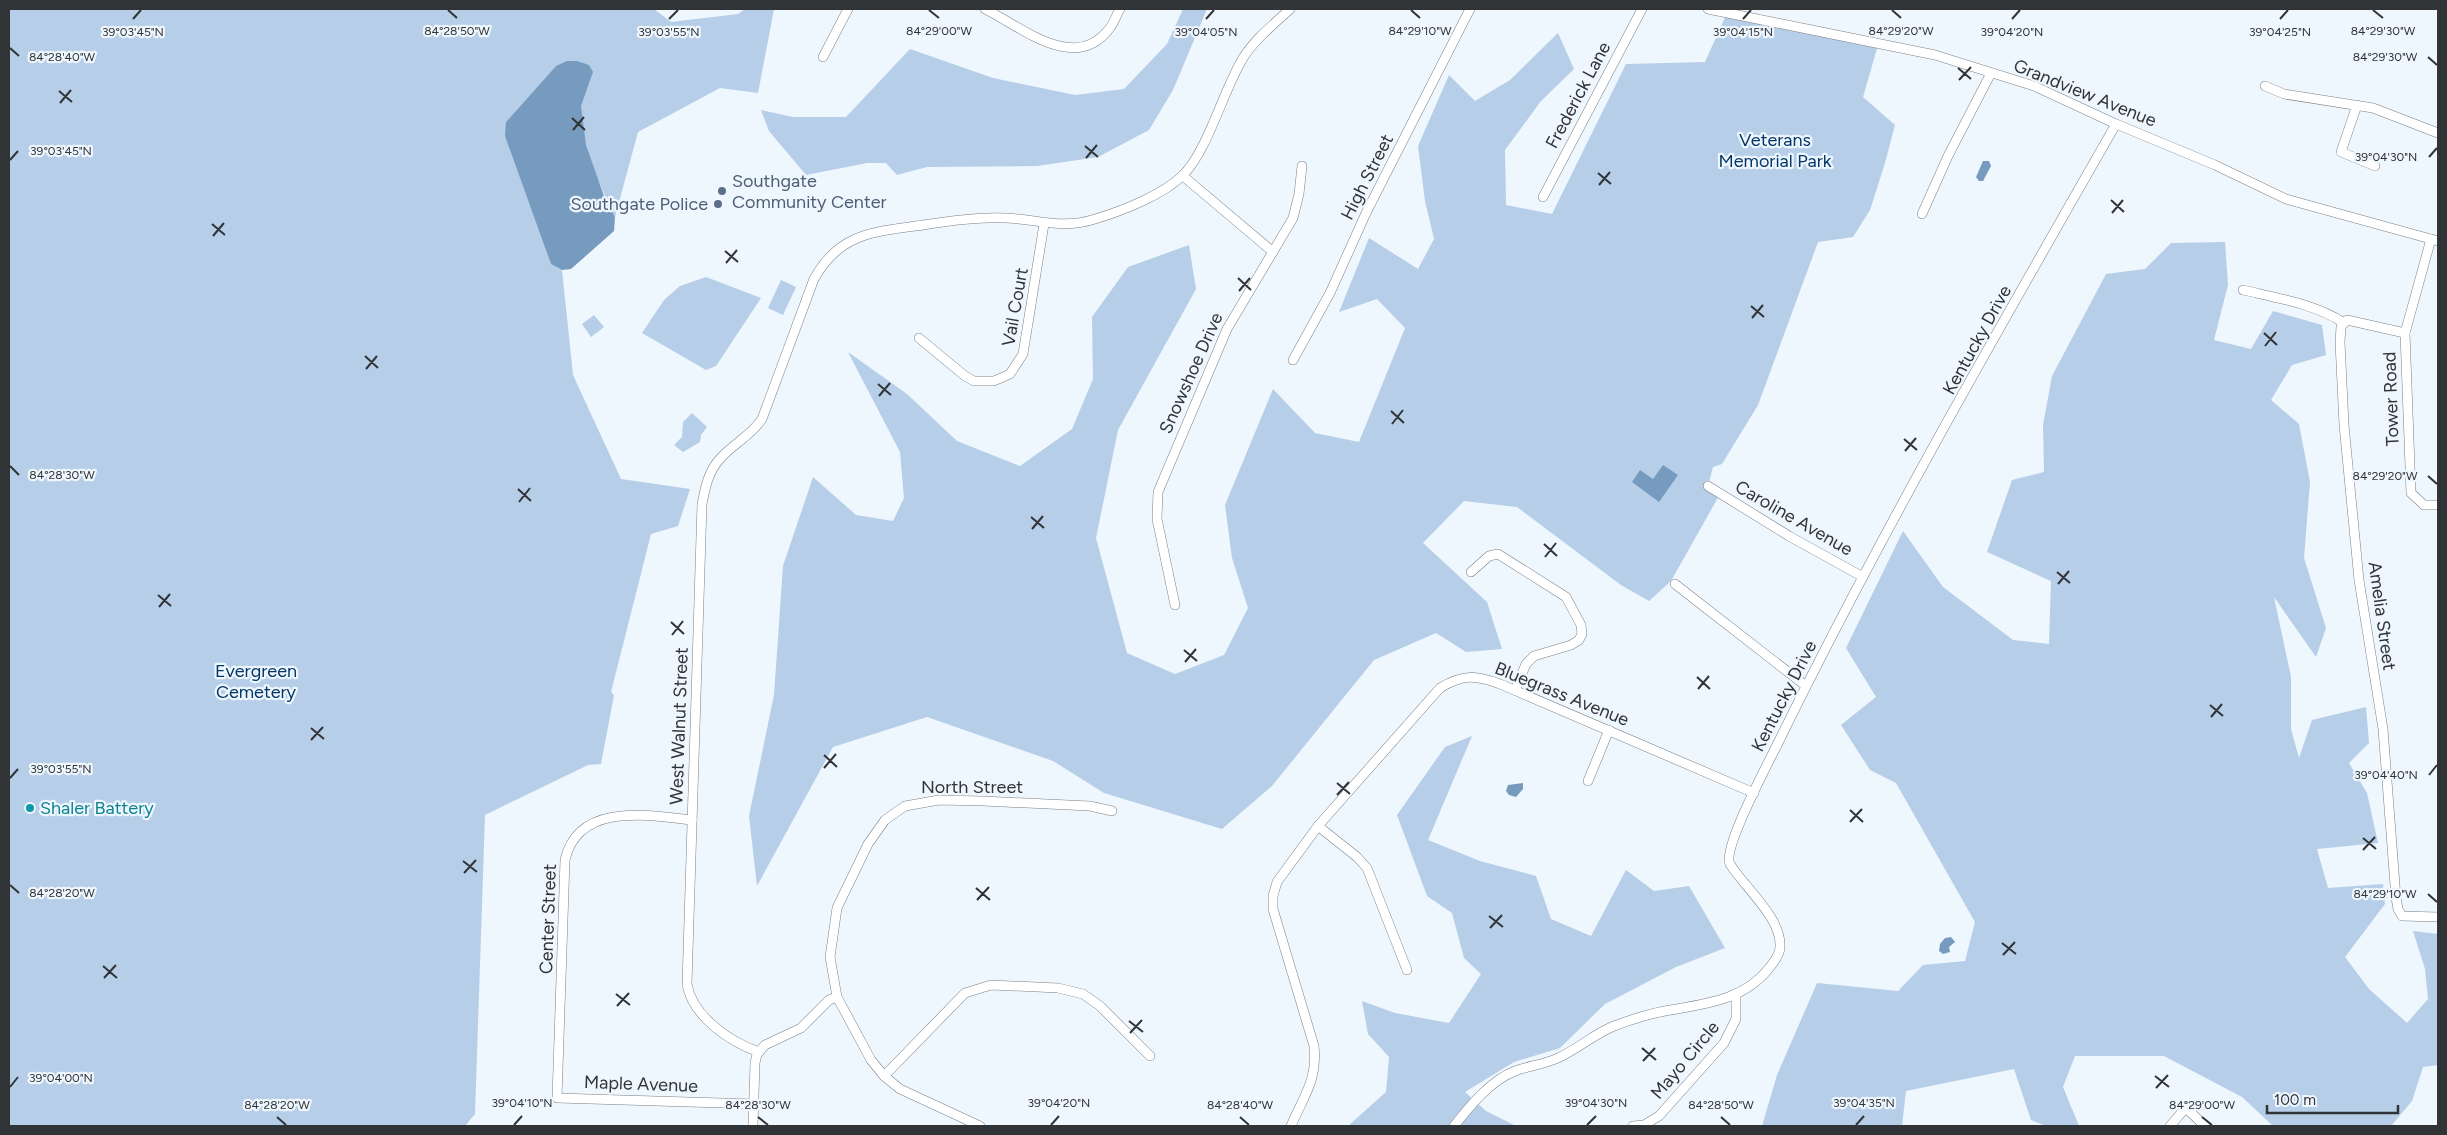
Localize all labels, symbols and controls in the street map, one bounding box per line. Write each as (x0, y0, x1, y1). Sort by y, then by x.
text: 84°28'50"W (424, 24, 490, 38)
text: 84°29'00"W (906, 24, 972, 38)
text: 84°29'10"W (1388, 24, 1452, 38)
text: 84°29'20"W (1869, 24, 1934, 38)
text: 84°29'30"W (2351, 24, 2416, 38)
text: 39°03'45"N (102, 25, 164, 39)
text: 39°03'55"N (638, 25, 700, 39)
text: 39°04'05"N (1174, 25, 1238, 39)
text: 39°04'15"N (1713, 25, 1773, 39)
text: 39°04'20"N (1981, 25, 2043, 39)
text: 39°04'25"N (2249, 25, 2311, 39)
street label: Frederick Lane (1541, 38, 1615, 152)
text: 84°28'40"W (29, 50, 96, 64)
text: 84°29'30"W (2353, 50, 2418, 64)
street label: Grandview Avenue (2010, 54, 2160, 132)
park label: Veterans Memorial Park (1719, 129, 1832, 172)
street label: High Street (1336, 130, 1398, 223)
text: 39°03'45"N (30, 144, 92, 158)
text: 39°04'30"N (2355, 150, 2417, 164)
place label: Southgate Community Center (732, 170, 887, 213)
marker: Southgate Community Center (716, 185, 728, 197)
place label: Southgate Police (570, 193, 708, 215)
marker: Southgate Police (712, 198, 724, 210)
street label: Vail Court (997, 266, 1033, 348)
street label: Kentucky Drive (1938, 281, 2016, 398)
street label: Snowshoe Drive (1154, 309, 1228, 437)
street label: Tower Road (2378, 351, 2404, 447)
text: 84°28'30"W (29, 468, 95, 482)
text: 84°29'20"W (2353, 469, 2418, 483)
street label: Caroline Avenue (1731, 475, 1857, 561)
street label: Amelia Street (2363, 560, 2401, 672)
street label: Kentucky Drive (1747, 637, 1821, 755)
street label: West Walnut Street (665, 647, 693, 805)
street label: Bluegrass Avenue (1492, 657, 1632, 731)
park label: Evergreen Cemetery (215, 660, 297, 703)
text: 39°03'55"N (30, 762, 92, 776)
text: 39°04'40"N (2354, 768, 2418, 782)
street label: North Street (921, 776, 1023, 798)
place label: Shaler Battery (40, 797, 154, 819)
marker: Shaler Battery (24, 802, 36, 814)
street label: Center Street (535, 863, 561, 975)
text: 84°28'20"W (29, 886, 95, 900)
text: 84°29'10"W (2353, 887, 2417, 901)
street label: Mayo Circle (1646, 1016, 1724, 1104)
text: 39°04'00"N (29, 1071, 93, 1085)
street label: Maple Avenue (584, 1071, 699, 1097)
scale bar (2267, 1082, 2398, 1114)
text: 100 m (2274, 1091, 2316, 1109)
text: 39°04'10"N (491, 1096, 553, 1110)
text: 39°04'20"N (1028, 1096, 1090, 1110)
text: 39°04'30"N (1565, 1096, 1627, 1110)
text: 39°04'35"N (1833, 1096, 1895, 1110)
text: 84°28'20"W (244, 1098, 310, 1112)
text: 84°28'30"W (725, 1098, 791, 1112)
text: 84°28'40"W (1207, 1098, 1274, 1112)
text: 84°28'50"W (1688, 1098, 1754, 1112)
text: 84°29'00"W (2169, 1098, 2235, 1112)

